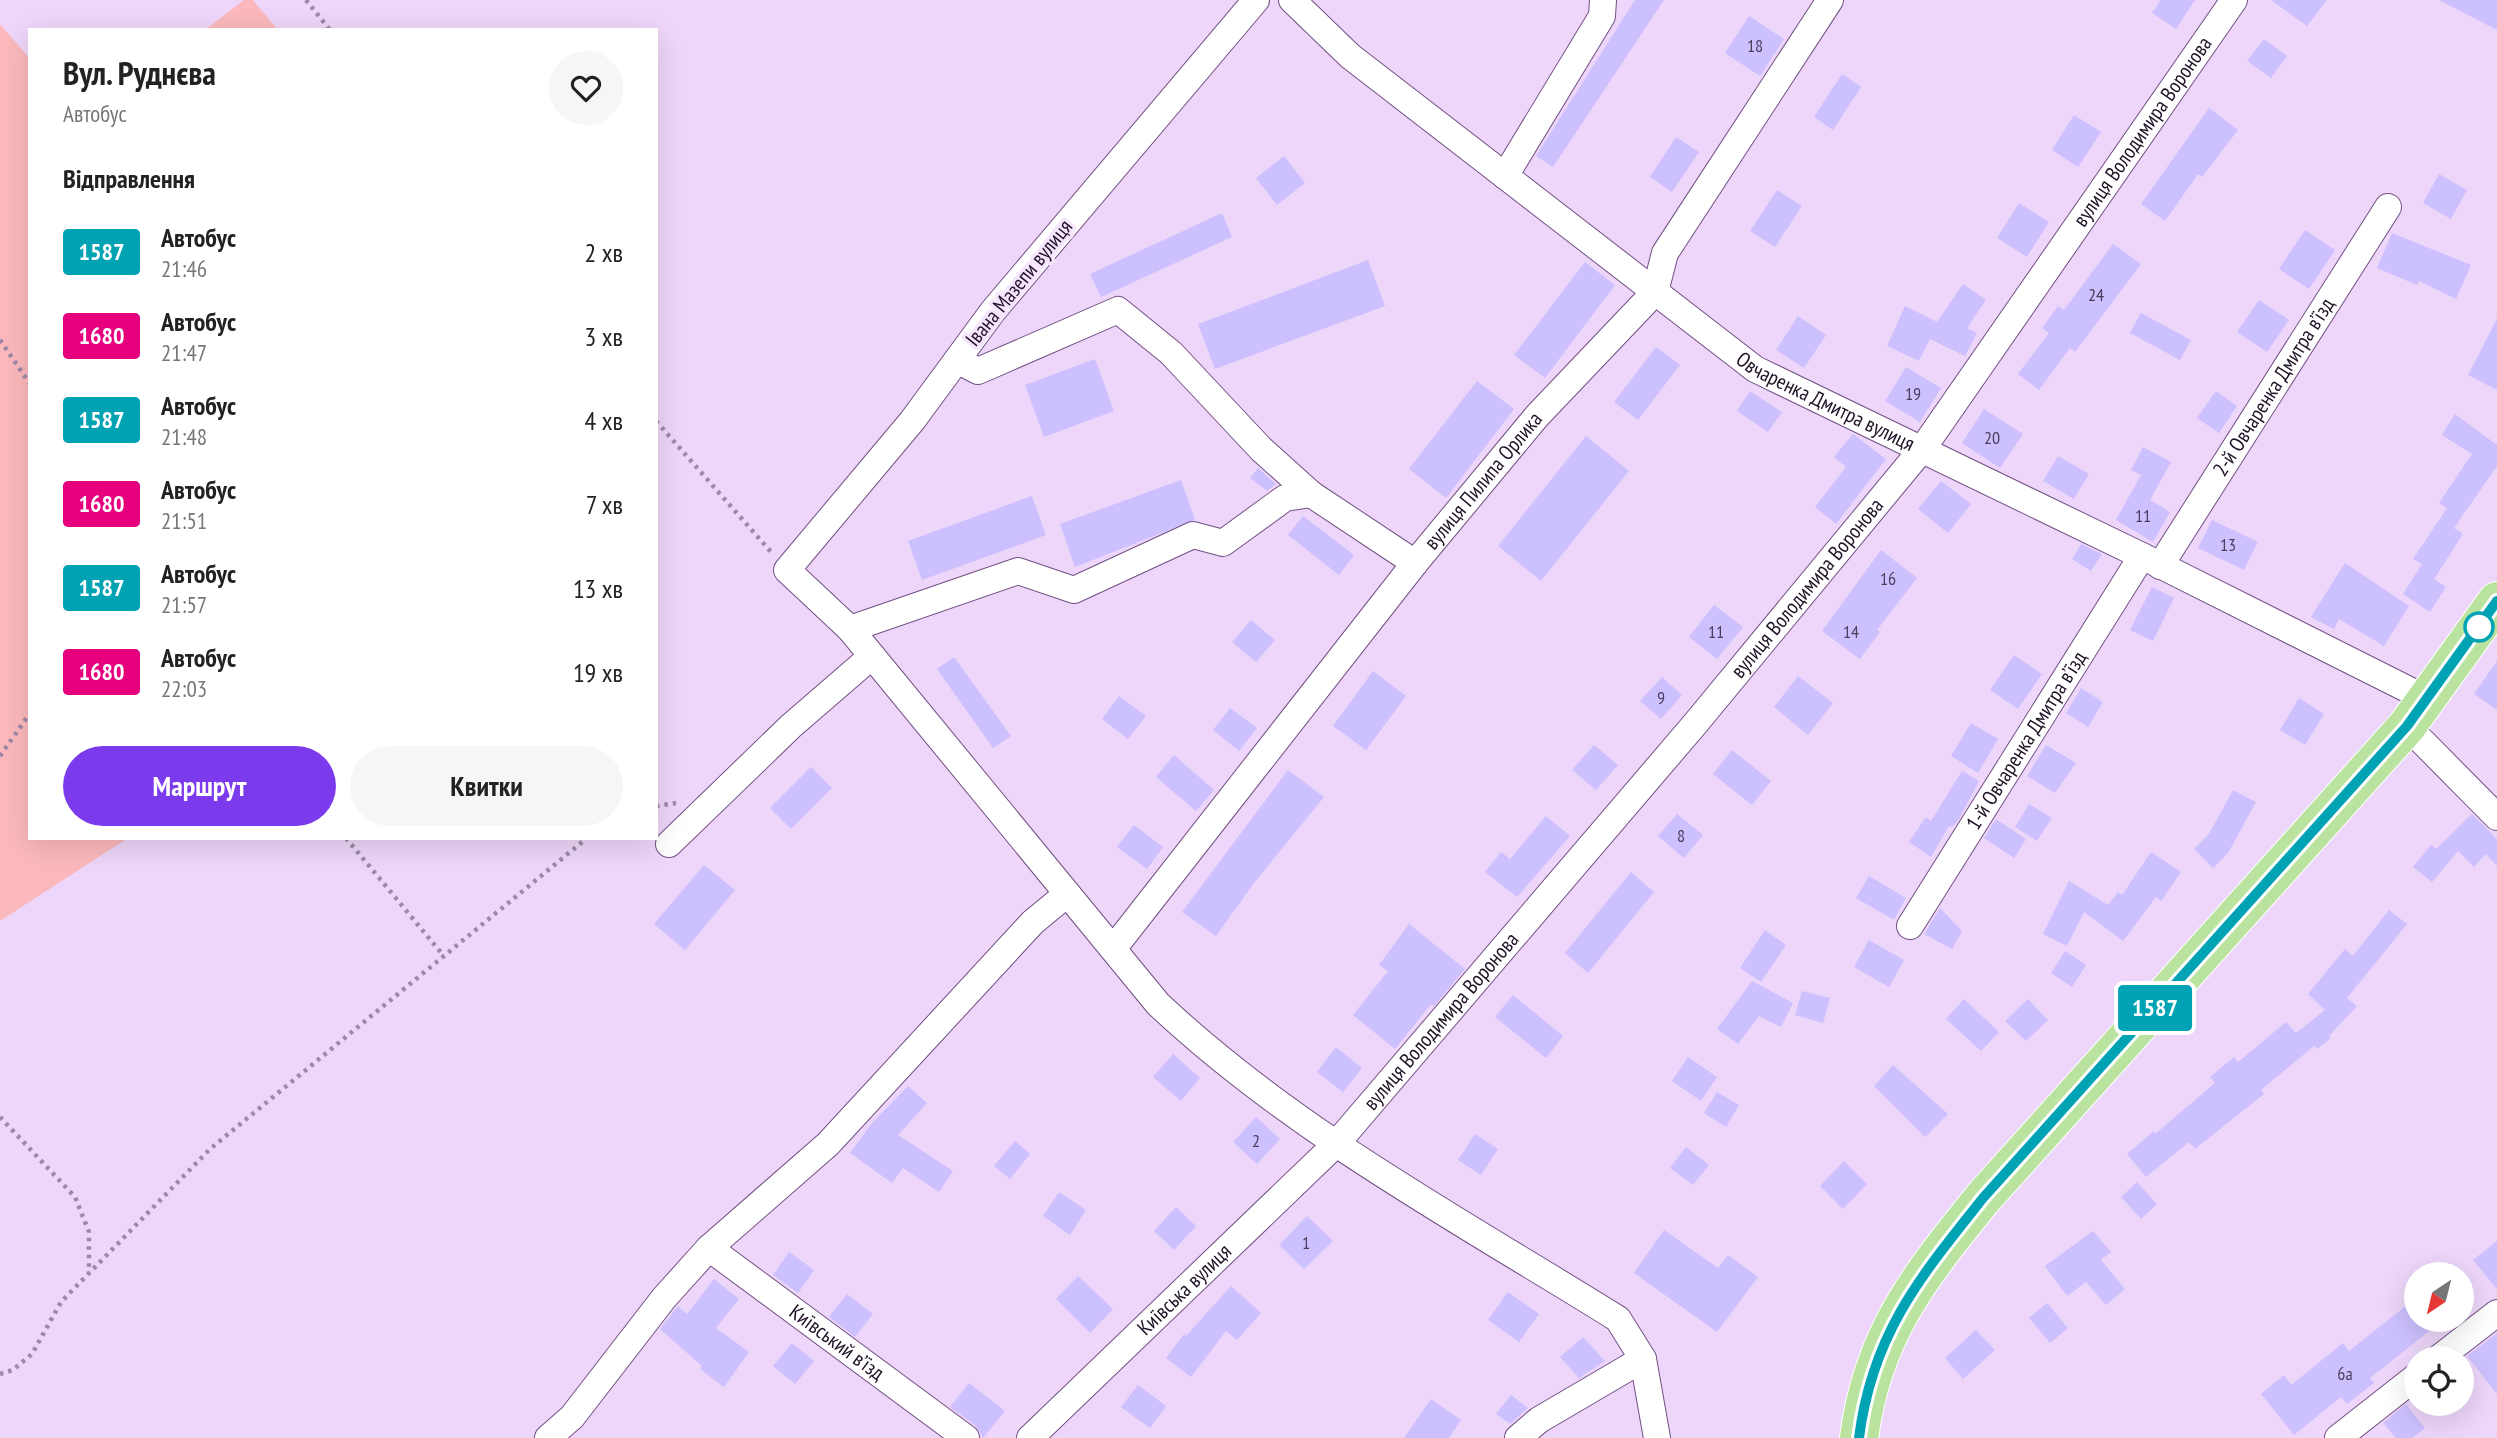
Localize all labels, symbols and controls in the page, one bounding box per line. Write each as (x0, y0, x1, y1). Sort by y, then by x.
street label: вулиця Володимира Воронова (2067, 31, 2218, 232)
house number: 18 (1747, 34, 1763, 57)
text: Вул. Руднєва (63, 51, 216, 94)
button: heart (549, 51, 623, 125)
text: Автобус (63, 99, 127, 128)
text: Відправлення (63, 162, 195, 195)
street label: Івана Мазепи вулиця (959, 214, 1078, 352)
text: Автобус (161, 221, 236, 254)
text: 1587 (79, 236, 124, 267)
text: 2 хв (585, 236, 623, 269)
text: 21:46 (161, 254, 207, 283)
house number: 24 (2088, 283, 2104, 306)
street label: 2-й Овчаренка Дмитра в’їзд (2207, 292, 2340, 481)
text: Автобус (161, 305, 236, 338)
text: 1680 (79, 320, 124, 351)
text: 3 хв (585, 320, 623, 353)
text: 21:47 (161, 338, 207, 367)
street label: Овчаренка Дмитра вулиця (1731, 345, 1919, 457)
house number: 19 (1905, 382, 1921, 405)
text: Автобус (161, 389, 236, 422)
text: 1587 (79, 404, 124, 435)
text: 4 хв (585, 404, 623, 437)
street label: вулиця Пилипа Орлика (1418, 406, 1548, 555)
text: 21:48 (161, 422, 207, 451)
house number: 20 (1984, 426, 2000, 449)
text: Автобус (161, 473, 236, 506)
text: 1680 (79, 488, 124, 519)
text: 7 хв (586, 488, 623, 521)
street label: вулиця Володимира Воронова (1725, 492, 1889, 683)
house number: 11 (2135, 504, 2151, 527)
text: 21:51 (161, 506, 207, 535)
house number: 13 (2220, 533, 2236, 556)
text: Автобус (161, 557, 236, 590)
house number: 16 (1880, 567, 1896, 590)
text: 1587 (79, 572, 124, 603)
text: 13 хв (573, 572, 623, 605)
text: 21:57 (161, 590, 207, 619)
unlabelled marker (2464, 612, 2494, 642)
house number: 11 (1708, 620, 1724, 643)
house number: 14 (1843, 620, 1859, 643)
text: Автобус (161, 641, 236, 674)
street label: 1-й Овчаренка Дмитра в’їзд (1960, 646, 2092, 835)
text: 1680 (79, 656, 124, 687)
text: 19 хв (573, 656, 623, 689)
text: 22:03 (161, 674, 207, 703)
house number: 9 (1657, 686, 1665, 709)
button: Маршрут (63, 746, 336, 826)
button: Квитки (350, 746, 623, 826)
house number: 8 (1677, 824, 1685, 847)
street label: вулиця Володимира Воронова (1357, 926, 1524, 1115)
line badge: 1587 (2106, 985, 2204, 1031)
text: 1587 (2132, 992, 2178, 1023)
house number: 2 (1252, 1129, 1260, 1152)
house number: 1 (1302, 1231, 1310, 1254)
street label: Київська вулиця (1131, 1238, 1237, 1341)
north arrow (2404, 1262, 2474, 1332)
map controls (2404, 1262, 2474, 1416)
street label: Київський в’їзд (784, 1298, 890, 1386)
button: locate (2404, 1346, 2474, 1416)
house number: 6а (2337, 1362, 2353, 1385)

